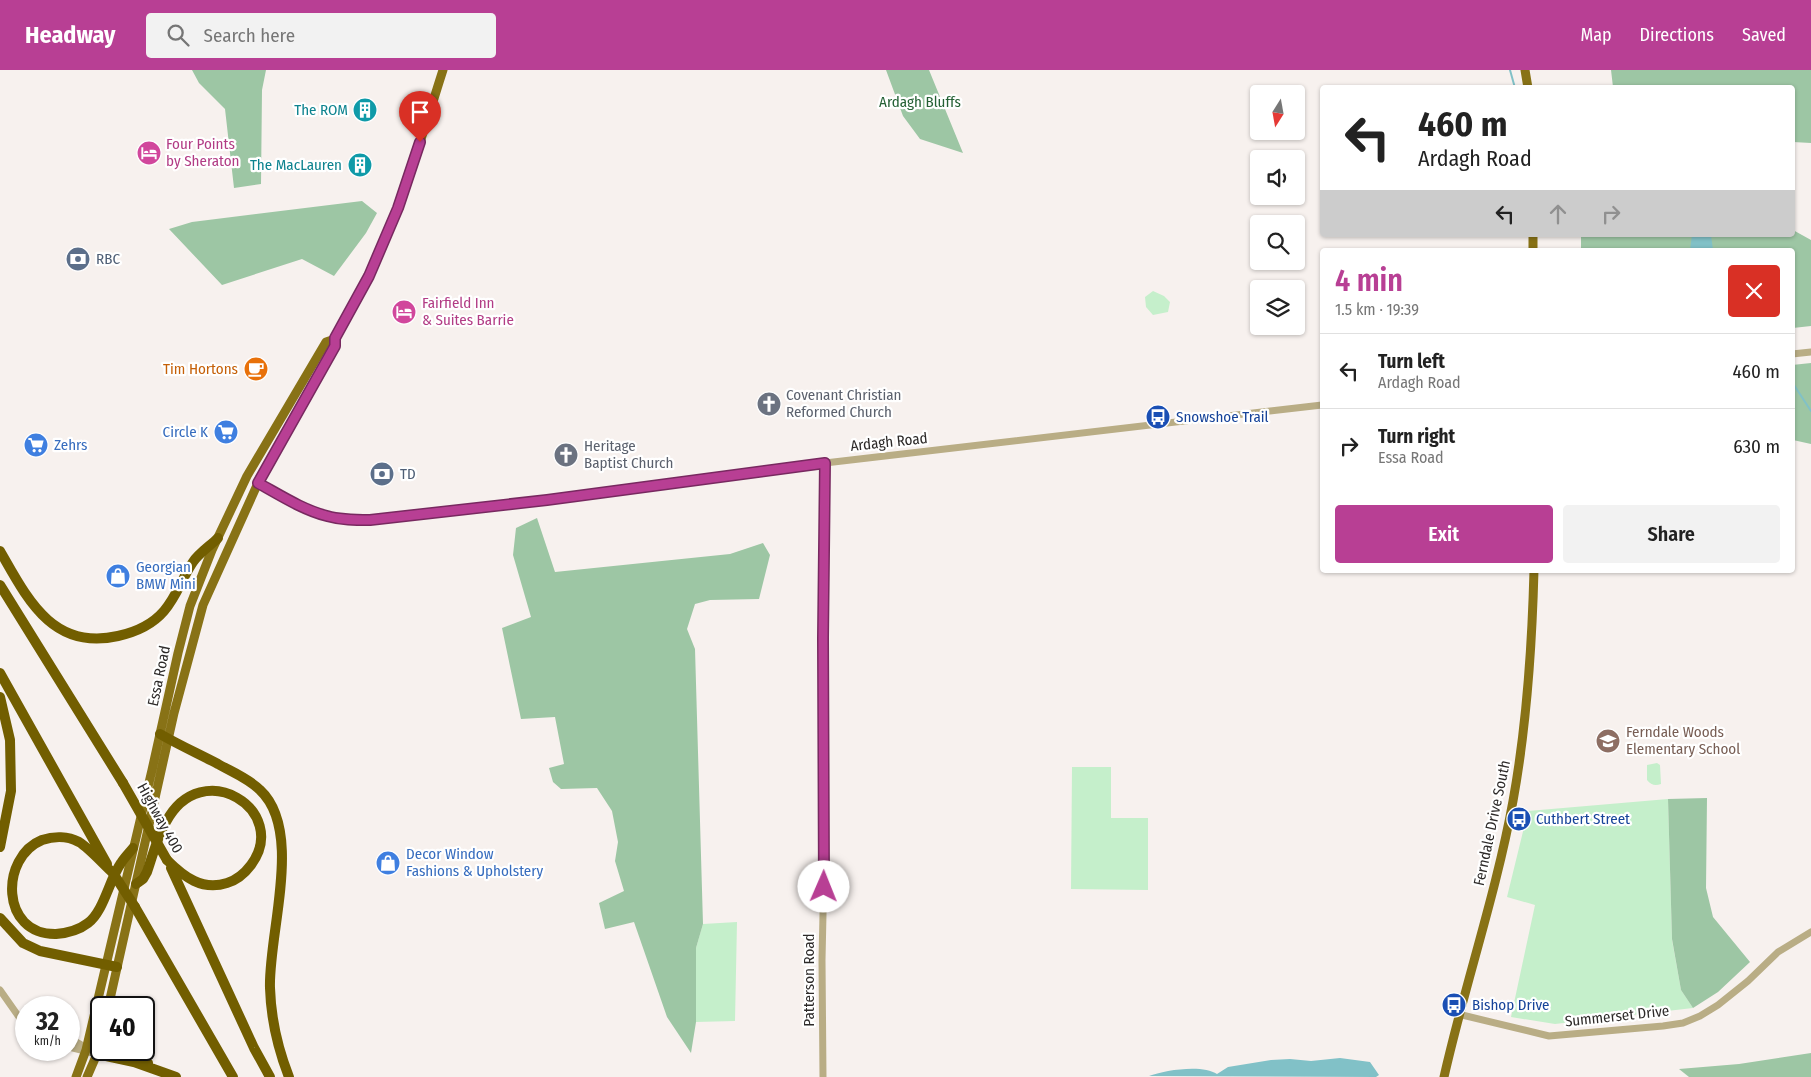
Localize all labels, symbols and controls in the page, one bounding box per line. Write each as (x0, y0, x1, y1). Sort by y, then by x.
search box (146, 13, 496, 58)
text: Headway (25, 21, 116, 49)
icon: search (164, 21, 192, 49)
text: Search here (204, 24, 295, 47)
text: Map (1580, 24, 1612, 46)
text: Directions (1640, 24, 1714, 46)
text: Saved (1742, 24, 1786, 46)
north arrow (1250, 85, 1305, 140)
map controls (1250, 85, 1305, 335)
pin (399, 91, 441, 142)
park label: Ardagh Bluffs (879, 93, 961, 111)
building icon: The ROM (352, 97, 378, 123)
icon: arrive (406, 98, 434, 126)
place label: The ROM (294, 101, 348, 119)
text: 460 m (1418, 103, 1507, 145)
icon: left (1335, 105, 1400, 170)
place label: Four Points by Sheraton (166, 135, 240, 170)
hotel icon: Four Points by Sheraton (136, 140, 162, 166)
text: Ardagh Road (1418, 145, 1532, 172)
button: sound (1250, 150, 1305, 205)
building icon: The MacLauren (347, 152, 373, 178)
place label: The MacLauren (250, 156, 342, 174)
icon: left (1491, 200, 1519, 228)
icon: ahead (1544, 200, 1572, 228)
icon: right (1597, 200, 1625, 228)
button: search (1250, 215, 1305, 270)
bank icon: RBC (65, 246, 91, 272)
place label: RBC (96, 250, 120, 268)
text: 4 min (1335, 263, 1403, 299)
button: close (1728, 265, 1780, 317)
button: layers (1250, 280, 1305, 335)
place label: Fairfield Inn & Suites Barrie (422, 294, 514, 329)
hotel icon: Fairfield Inn & Suites Barrie (391, 299, 417, 325)
text: 1.5 km · 19:39 (1335, 300, 1419, 319)
text: Turn left (1378, 350, 1445, 373)
cafe icon: Tim Hortons (243, 356, 269, 382)
icon: left (1335, 357, 1363, 385)
place label: Tim Hortons (163, 360, 238, 378)
text: 460 m (1732, 360, 1780, 383)
text: Ardagh Road (1378, 373, 1461, 392)
place label: Covenant Christian Reformed Church (786, 386, 902, 421)
church icon: Covenant Christian Reformed Church (756, 391, 782, 417)
bus stop icon: Snowshoe Trail (1145, 404, 1171, 430)
place label: Snowshoe Trail (1176, 408, 1269, 426)
supermarket icon: Circle K (213, 419, 239, 445)
place label: Circle K (163, 423, 208, 441)
text: Turn right (1378, 425, 1455, 448)
street label: Ardagh Road (850, 429, 928, 455)
supermarket icon: Zehrs (23, 432, 49, 458)
icon: right (1335, 432, 1363, 460)
text: 630 m (1733, 435, 1780, 458)
place label: Zehrs (54, 436, 88, 454)
place label: Heritage Baptist Church (584, 437, 673, 472)
church icon: Heritage Baptist Church (553, 442, 579, 468)
text: Essa Road (1378, 448, 1444, 467)
bank icon: TD (369, 461, 395, 487)
place label: TD (400, 465, 416, 483)
button: Exit (1335, 505, 1553, 563)
button: Share (1563, 505, 1780, 563)
place label: Georgian BMW Mini (136, 558, 196, 593)
shop icon: Georgian BMW Mini (105, 563, 131, 589)
street label: Essa Road (144, 644, 174, 708)
place label: Ferndale Woods Elementary School (1626, 723, 1740, 758)
school or university icon: Ferndale Woods Elementary School (1595, 728, 1621, 754)
street label: Ferndale Drive South (1470, 759, 1514, 887)
street label: Highway 400 (133, 780, 187, 856)
bus stop icon: Cuthbert Street (1506, 806, 1532, 832)
place label: Cuthbert Street (1536, 810, 1630, 828)
place label: Decor Window Fashions & Upholstery (406, 845, 544, 880)
shop icon: Decor Window Fashions & Upholstery (375, 850, 401, 876)
position arrow (797, 860, 849, 912)
street label: Patterson Road (800, 933, 818, 1027)
bus stop icon: Bishop Drive (1441, 992, 1467, 1018)
speed limit sign: 40 (90, 996, 155, 1061)
place label: Bishop Drive (1472, 996, 1549, 1014)
street label: Summerset Drive (1564, 1002, 1670, 1030)
text: 32 (36, 1007, 59, 1037)
text: km/h (34, 1034, 61, 1048)

